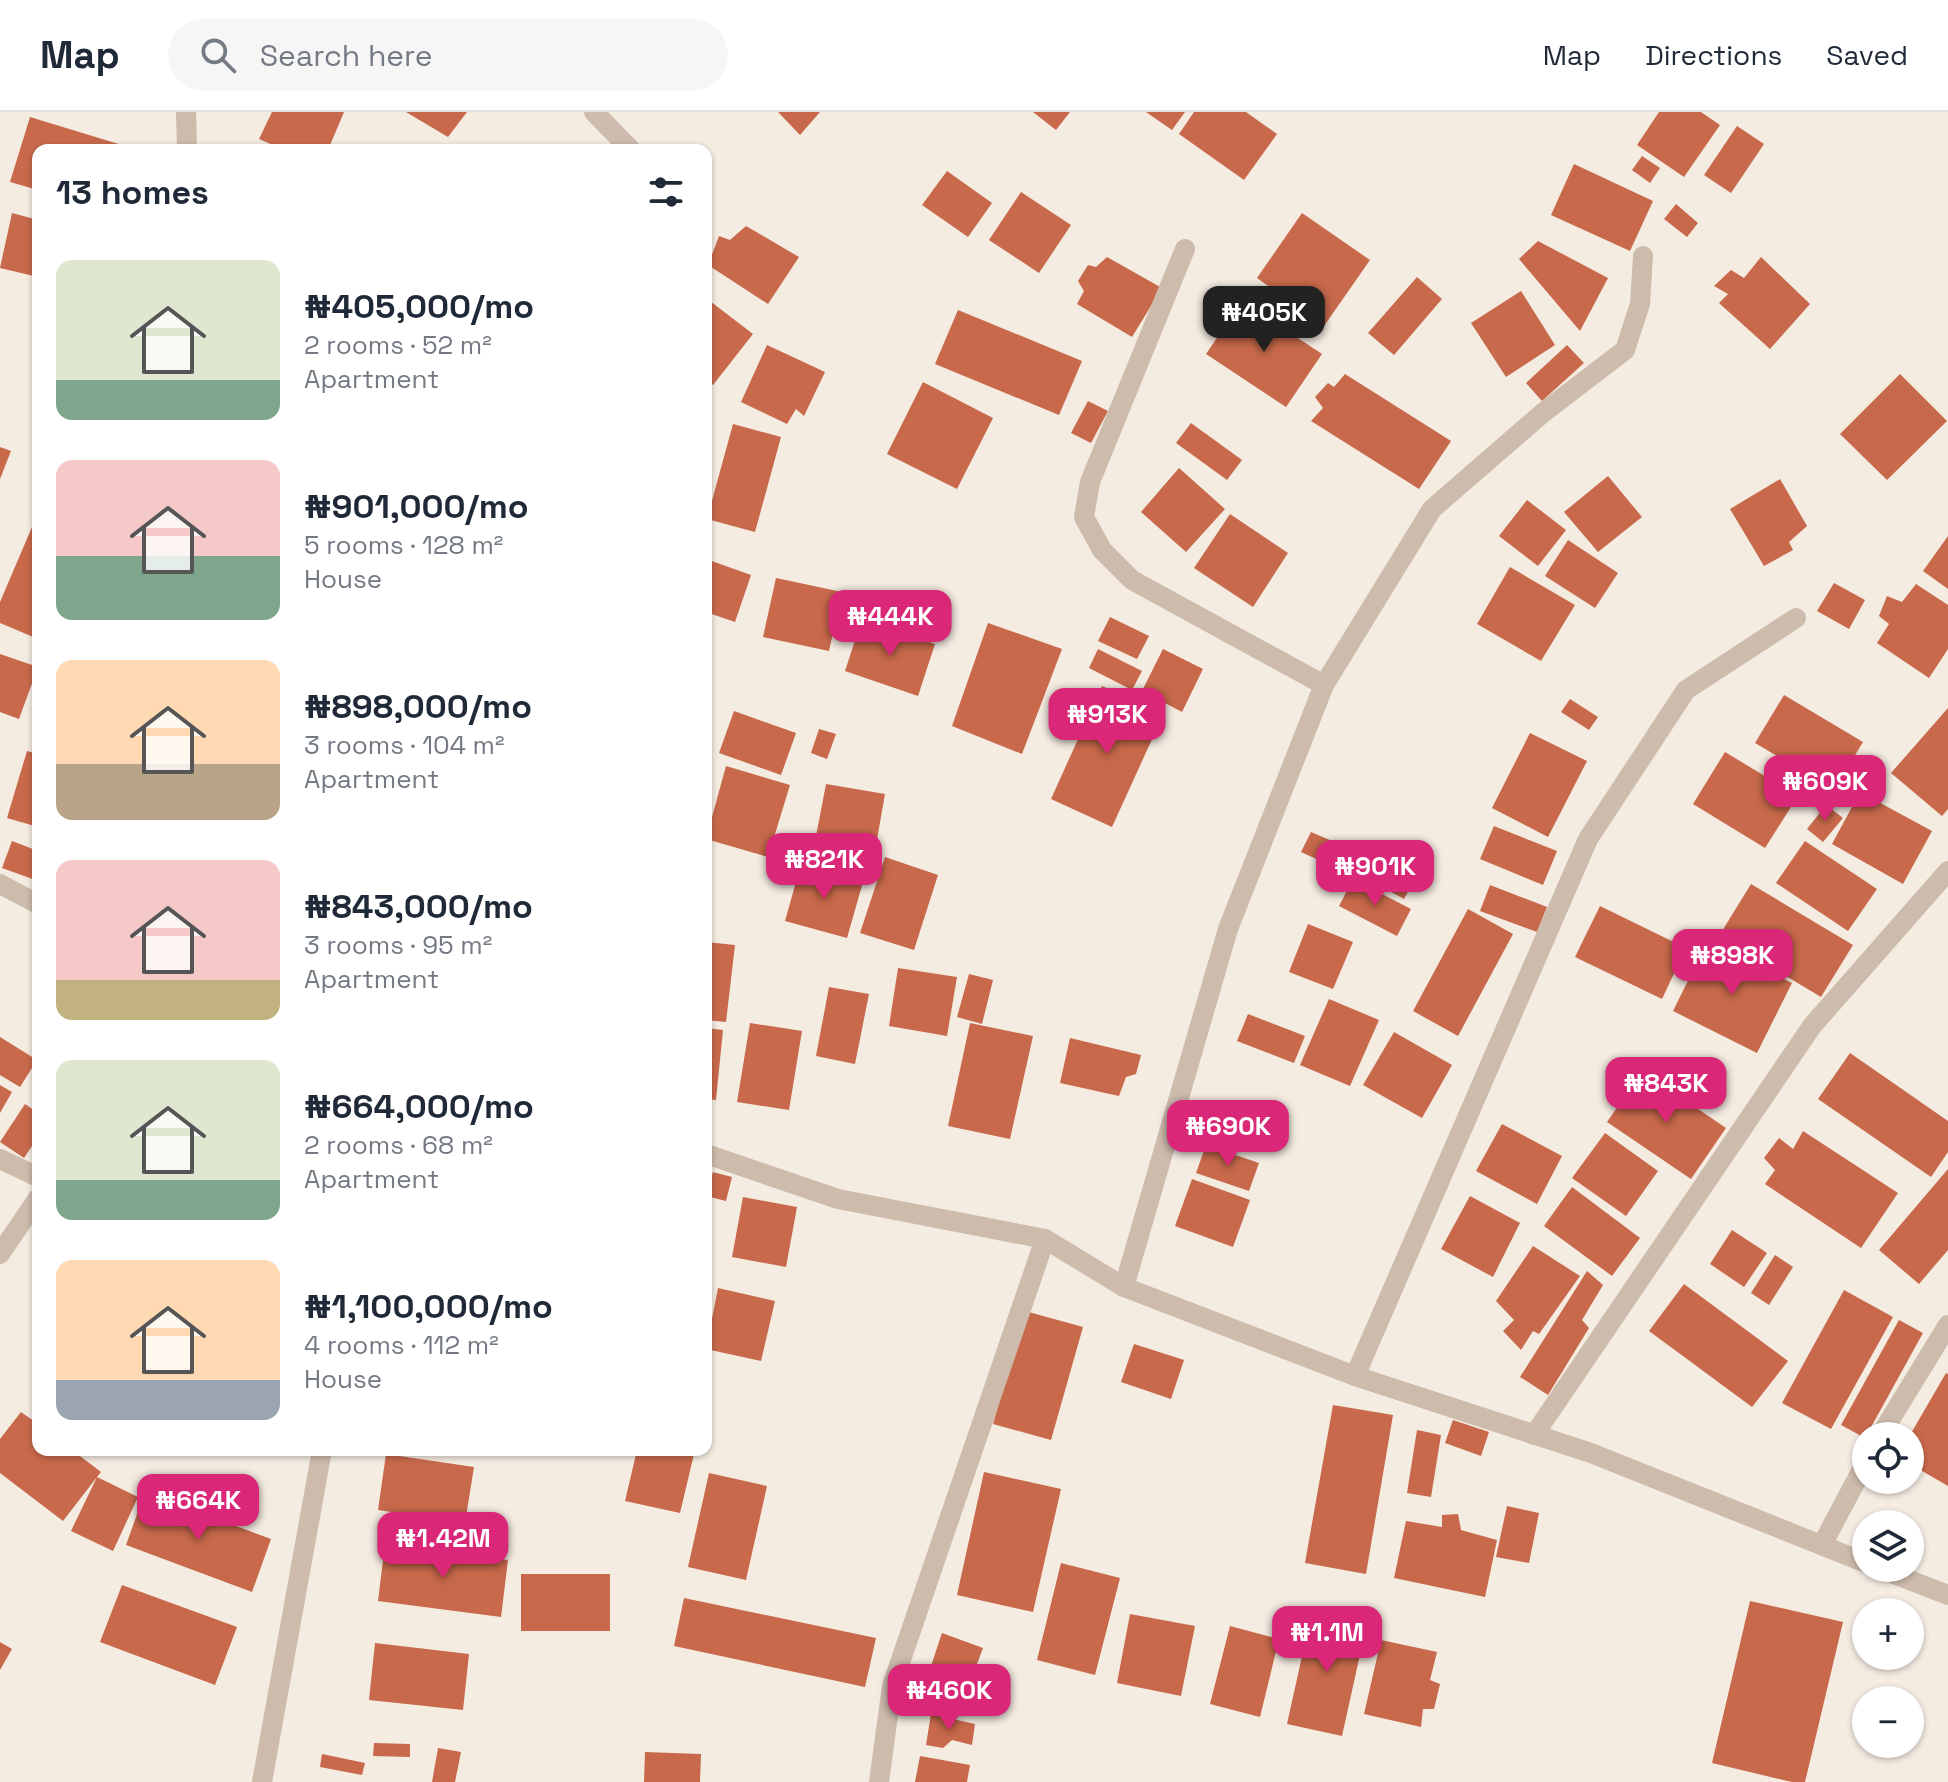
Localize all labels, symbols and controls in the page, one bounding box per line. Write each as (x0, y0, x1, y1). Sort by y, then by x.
search box (168, 19, 728, 91)
text: Map (40, 31, 120, 79)
icon: search (196, 33, 240, 77)
text: Search here (260, 36, 433, 75)
text: Map (1543, 37, 1601, 73)
text: Directions (1645, 37, 1782, 73)
text: Saved (1826, 37, 1908, 73)
icon: filters (644, 170, 688, 214)
text: 13 homes (56, 171, 209, 214)
text: ₦405,000/mo (304, 285, 534, 328)
pin: ₦405K (1208, 286, 1320, 354)
icon: home (120, 292, 216, 388)
text: ₦405K (1221, 295, 1307, 329)
text: 2 rooms · 52 m² (304, 328, 492, 362)
text: Apartment (304, 362, 439, 396)
text: ₦901,000/mo (304, 485, 529, 528)
icon: home (120, 492, 216, 588)
text: 5 rooms · 128 m² (304, 528, 503, 562)
text: House (304, 562, 382, 596)
pin: ₦444K (834, 590, 946, 658)
text: ₦444K (847, 599, 933, 633)
text: ₦898,000/mo (304, 685, 532, 728)
pin: ₦913K (1051, 688, 1163, 756)
icon: home (120, 692, 216, 788)
text: ₦913K (1067, 697, 1147, 731)
text: 3 rooms · 104 m² (304, 728, 505, 762)
pin: ₦609K (1769, 755, 1881, 823)
text: Apartment (304, 762, 439, 796)
text: ₦609K (1782, 764, 1868, 798)
pin: ₦821K (768, 833, 880, 901)
pin: ₦901K (1319, 840, 1431, 908)
text: ₦821K (784, 842, 864, 876)
text: ₦901K (1334, 849, 1416, 883)
text: ₦843,000/mo (304, 885, 533, 928)
icon: home (120, 892, 216, 988)
text: 3 rooms · 95 m² (304, 928, 492, 962)
pin: ₦898K (1676, 929, 1788, 997)
text: ₦898K (1690, 938, 1774, 972)
text: Apartment (304, 962, 439, 996)
pin: ₦843K (1610, 1057, 1722, 1125)
text: ₦843K (1623, 1066, 1709, 1100)
text: ₦664,000/mo (304, 1085, 534, 1128)
icon: home (120, 1092, 216, 1188)
pin: ₦690K (1172, 1100, 1284, 1168)
text: ₦690K (1185, 1109, 1271, 1143)
text: 2 rooms · 68 m² (304, 1128, 493, 1162)
text: Apartment (304, 1162, 439, 1196)
text: ₦1,100,000/mo (304, 1285, 553, 1328)
icon: home (120, 1292, 216, 1388)
text: 4 rooms · 112 m² (304, 1328, 499, 1362)
text: House (304, 1362, 382, 1396)
map controls (1852, 1422, 1924, 1758)
button: locate (1852, 1422, 1924, 1494)
pin: ₦664K (142, 1474, 254, 1542)
text: ₦664K (155, 1483, 241, 1517)
button: layers (1852, 1510, 1924, 1582)
pin: ₦1.42M (378, 1512, 508, 1580)
text: ₦1.42M (395, 1521, 491, 1555)
button: + (1852, 1598, 1924, 1670)
pin: ₦1.1M (1271, 1606, 1383, 1674)
text: ₦1.1M (1290, 1615, 1364, 1649)
pin: ₦460K (893, 1664, 1005, 1732)
text: ₦460K (906, 1673, 992, 1707)
button: − (1852, 1686, 1924, 1758)

